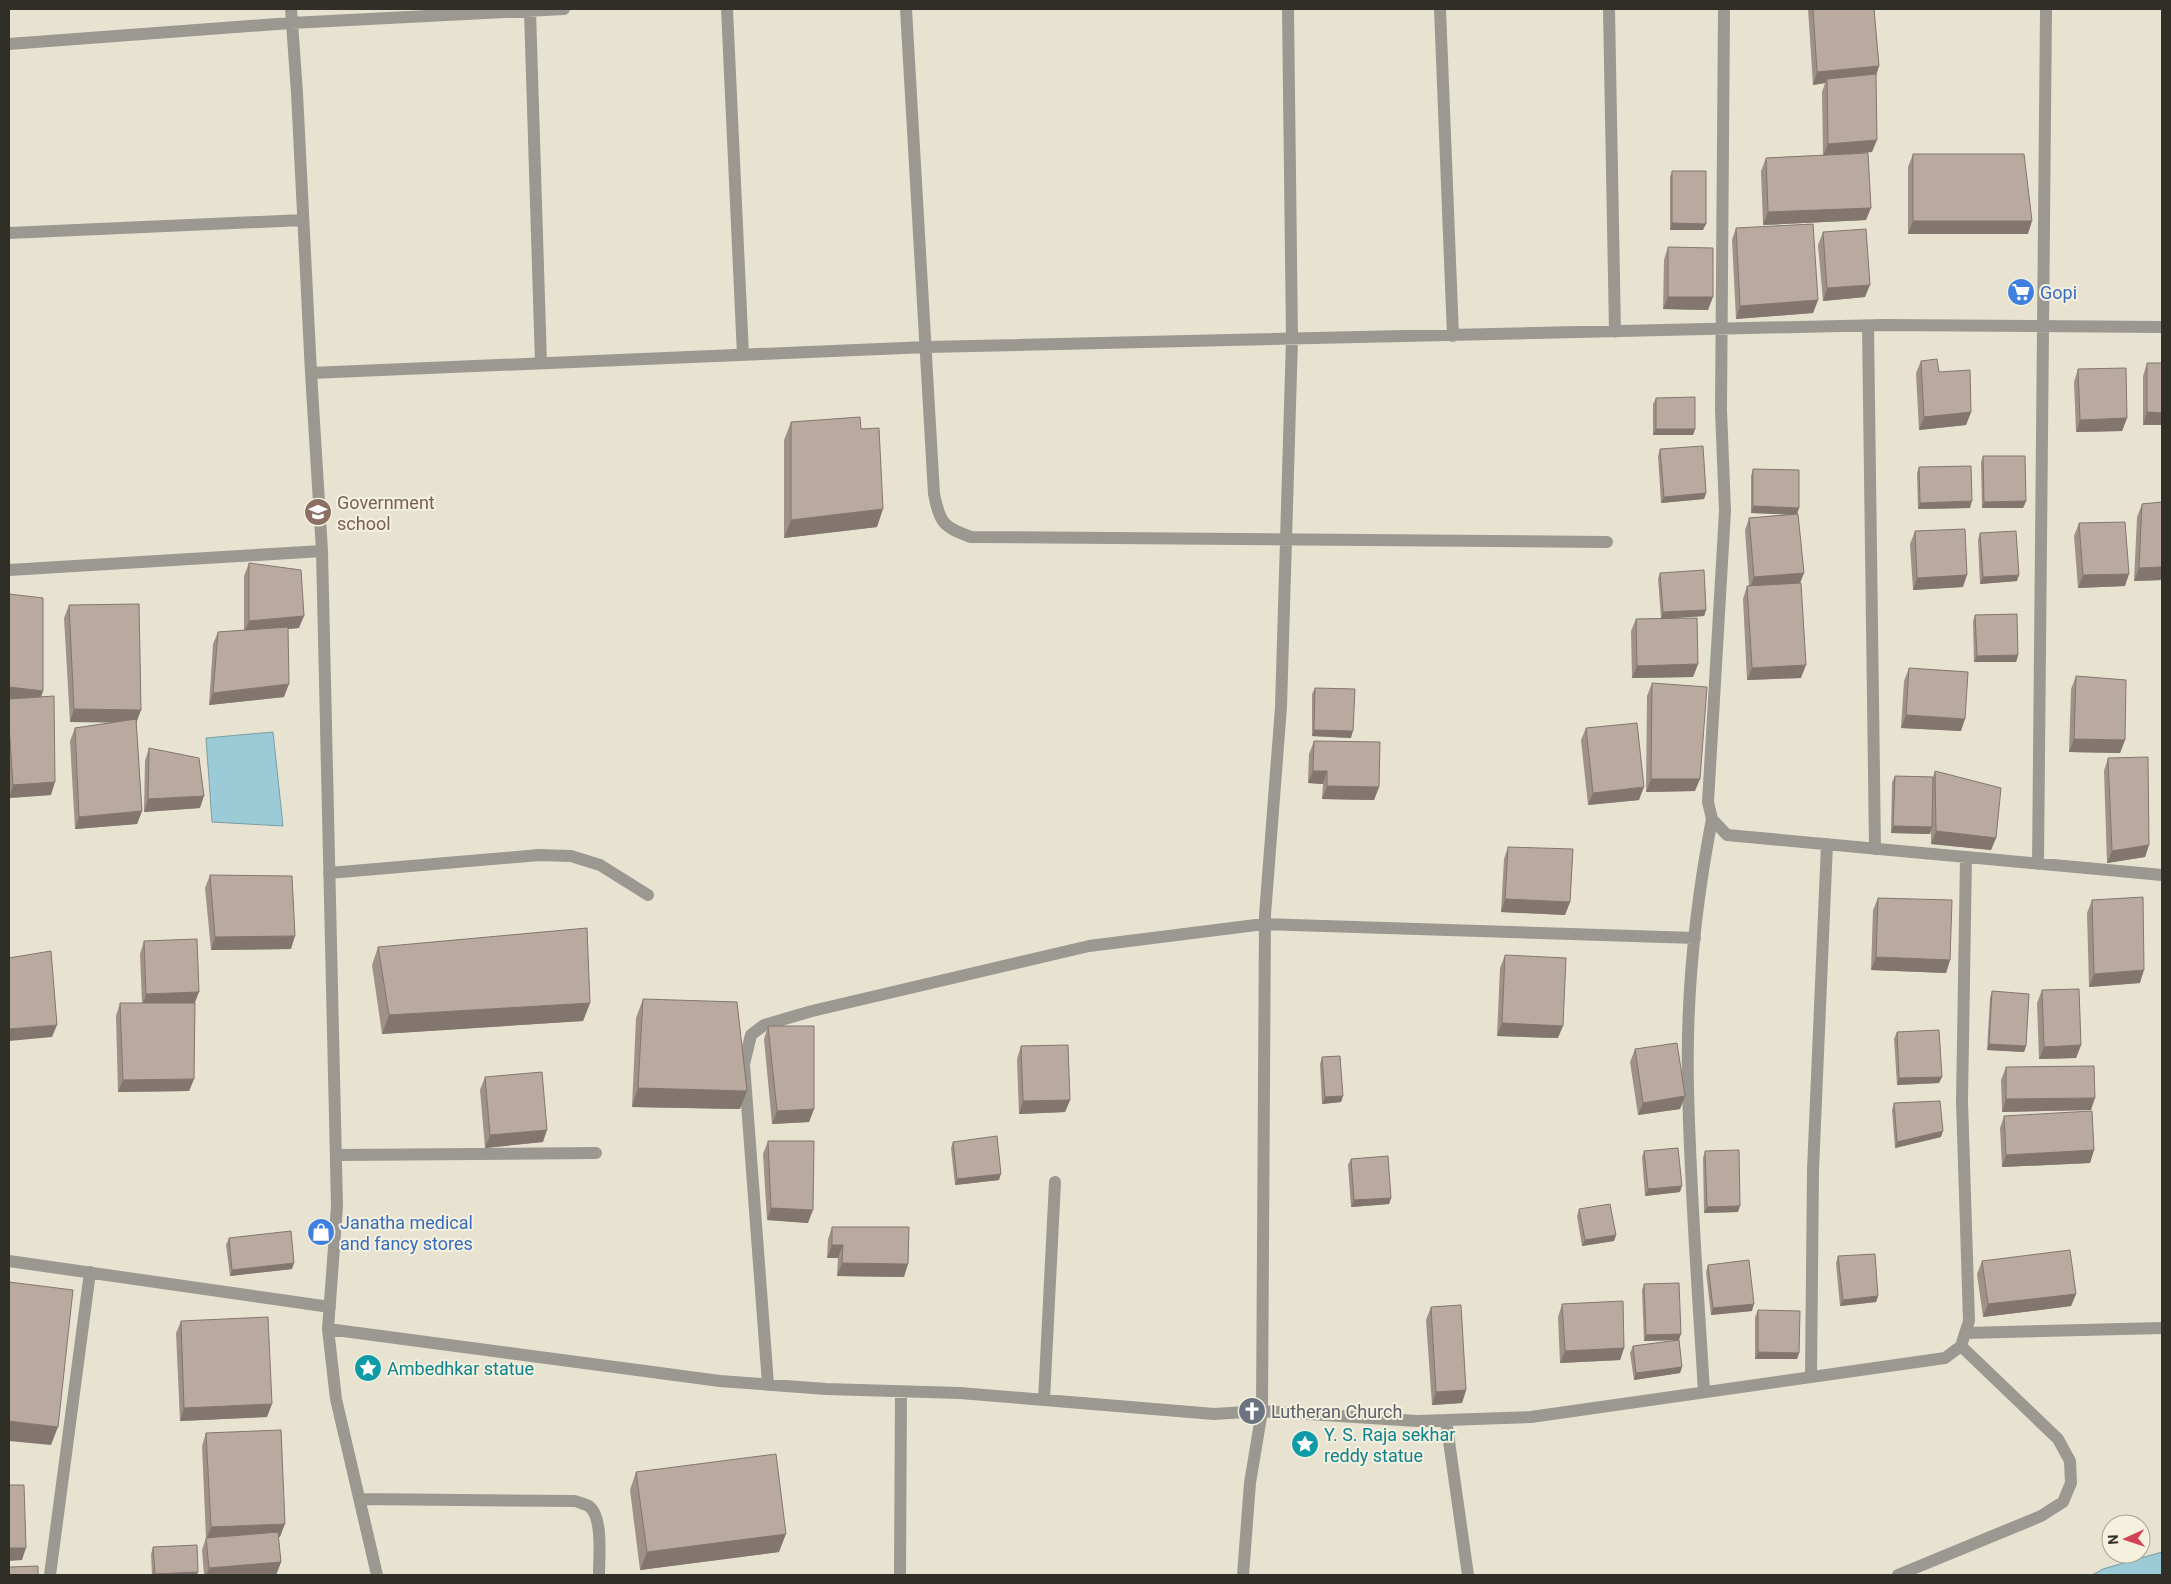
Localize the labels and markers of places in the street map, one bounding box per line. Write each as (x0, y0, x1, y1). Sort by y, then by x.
supermarket icon: Gopi (2006, 277, 2036, 307)
place label: Gopi (2040, 282, 2077, 303)
place label: Government school (337, 492, 435, 534)
school or university icon: Government school (303, 497, 333, 527)
place label: Janatha medical and fancy stores (340, 1212, 473, 1254)
shop icon: Janatha medical and fancy stores (306, 1217, 336, 1247)
place icon: Ambedhkar statue (353, 1353, 383, 1383)
place label: Ambedhkar statue (387, 1358, 534, 1379)
church icon: Lutheran Church (1237, 1396, 1267, 1426)
place label: Lutheran Church (1271, 1401, 1402, 1422)
place label: Y. S. Raja sekhar reddy statue (1324, 1424, 1455, 1466)
place icon: Y. S. Raja sekhar reddy statue (1290, 1429, 1320, 1459)

